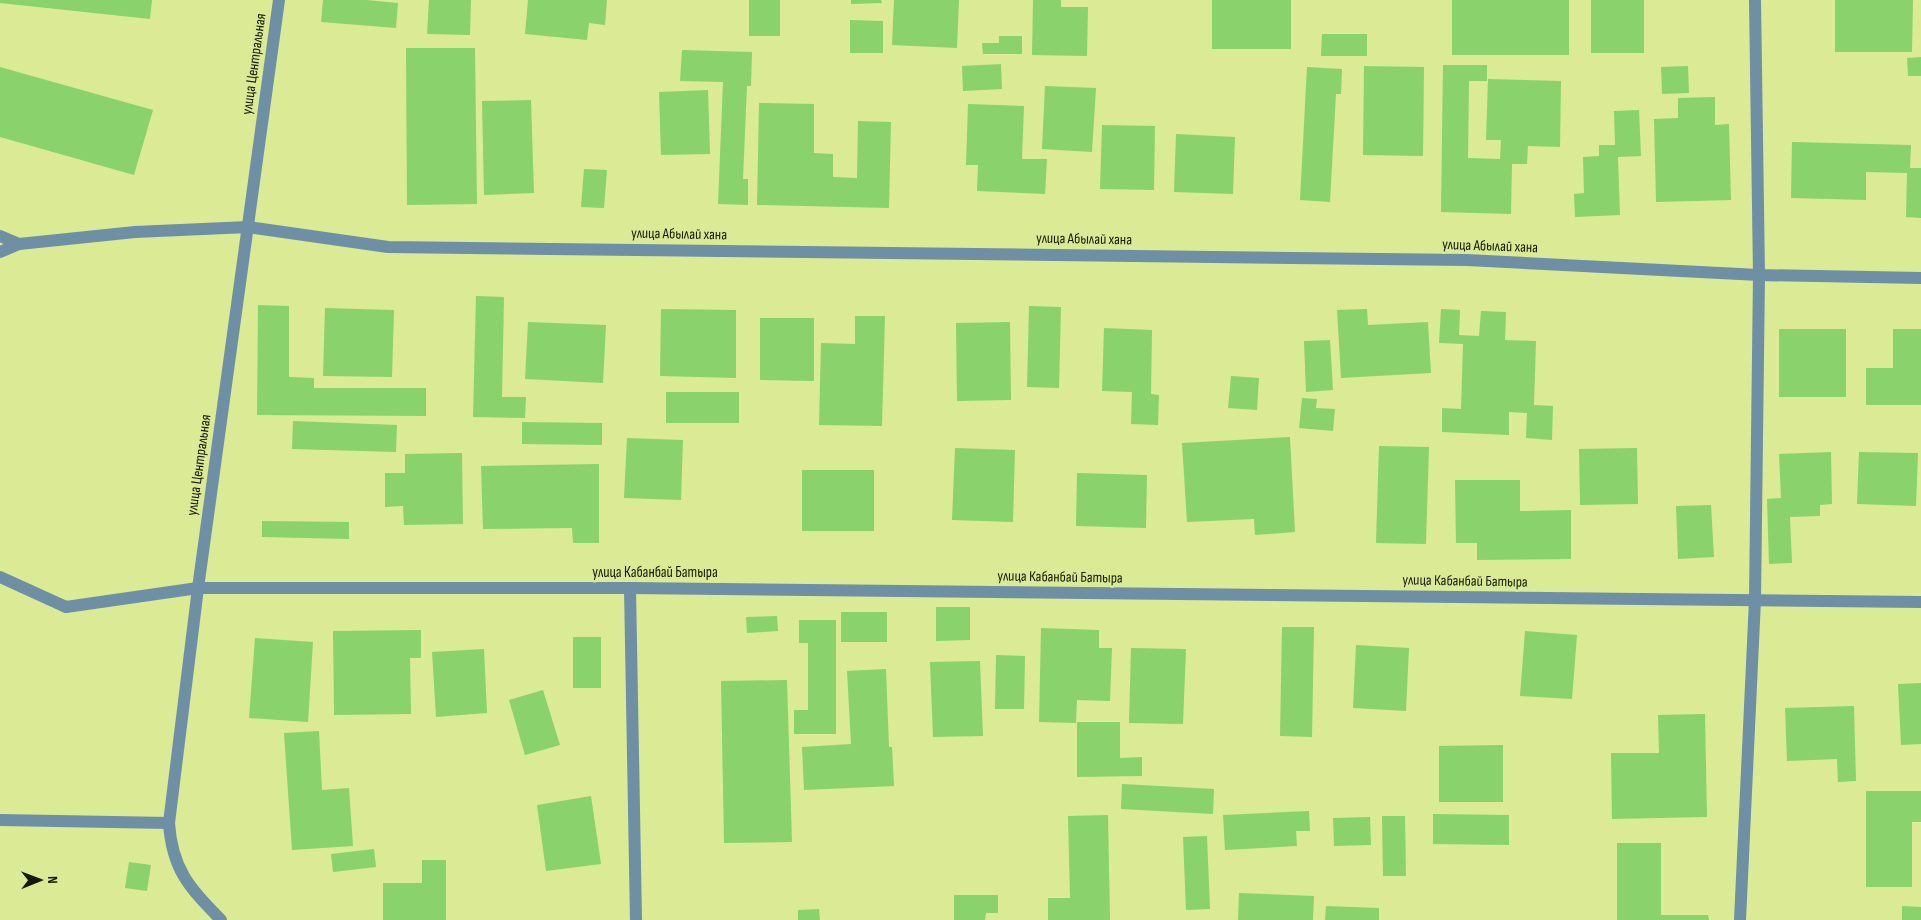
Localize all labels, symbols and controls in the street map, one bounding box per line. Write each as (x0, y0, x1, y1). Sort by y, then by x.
street label: улица Центральная (237, 12, 271, 116)
street label: улица Абылай хана (631, 224, 727, 244)
street label: улица Абылай хана (1036, 229, 1132, 249)
street label: улица Абылай хана (1442, 235, 1539, 257)
street label: улица Центральная (182, 413, 216, 517)
street label: улица Кабанбай Батыра (592, 563, 718, 582)
street label: улица Кабанбай Батыра (997, 566, 1123, 588)
street label: улица Кабанбай Батыра (1402, 570, 1528, 592)
north arrow (15, 855, 65, 905)
text: N (44, 876, 61, 884)

